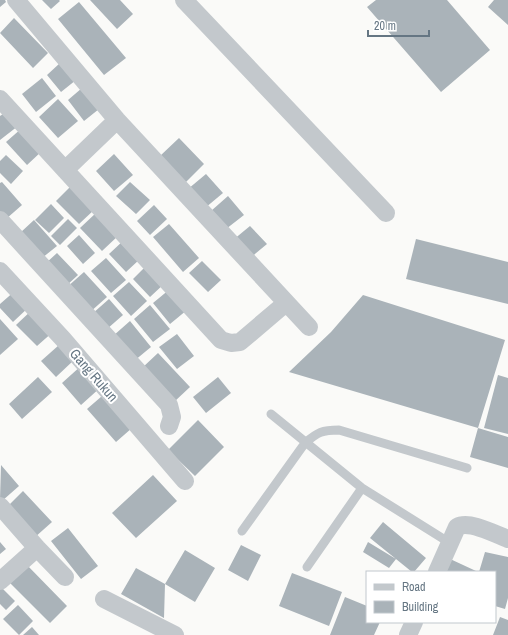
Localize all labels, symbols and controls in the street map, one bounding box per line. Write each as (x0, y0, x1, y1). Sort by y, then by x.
scale bar (368, 12, 429, 38)
text: 20 m (374, 18, 396, 34)
street label: Gang Rukun (66, 345, 122, 405)
legend (366, 571, 496, 623)
text: Road (402, 579, 426, 595)
text: Building (402, 599, 439, 615)

